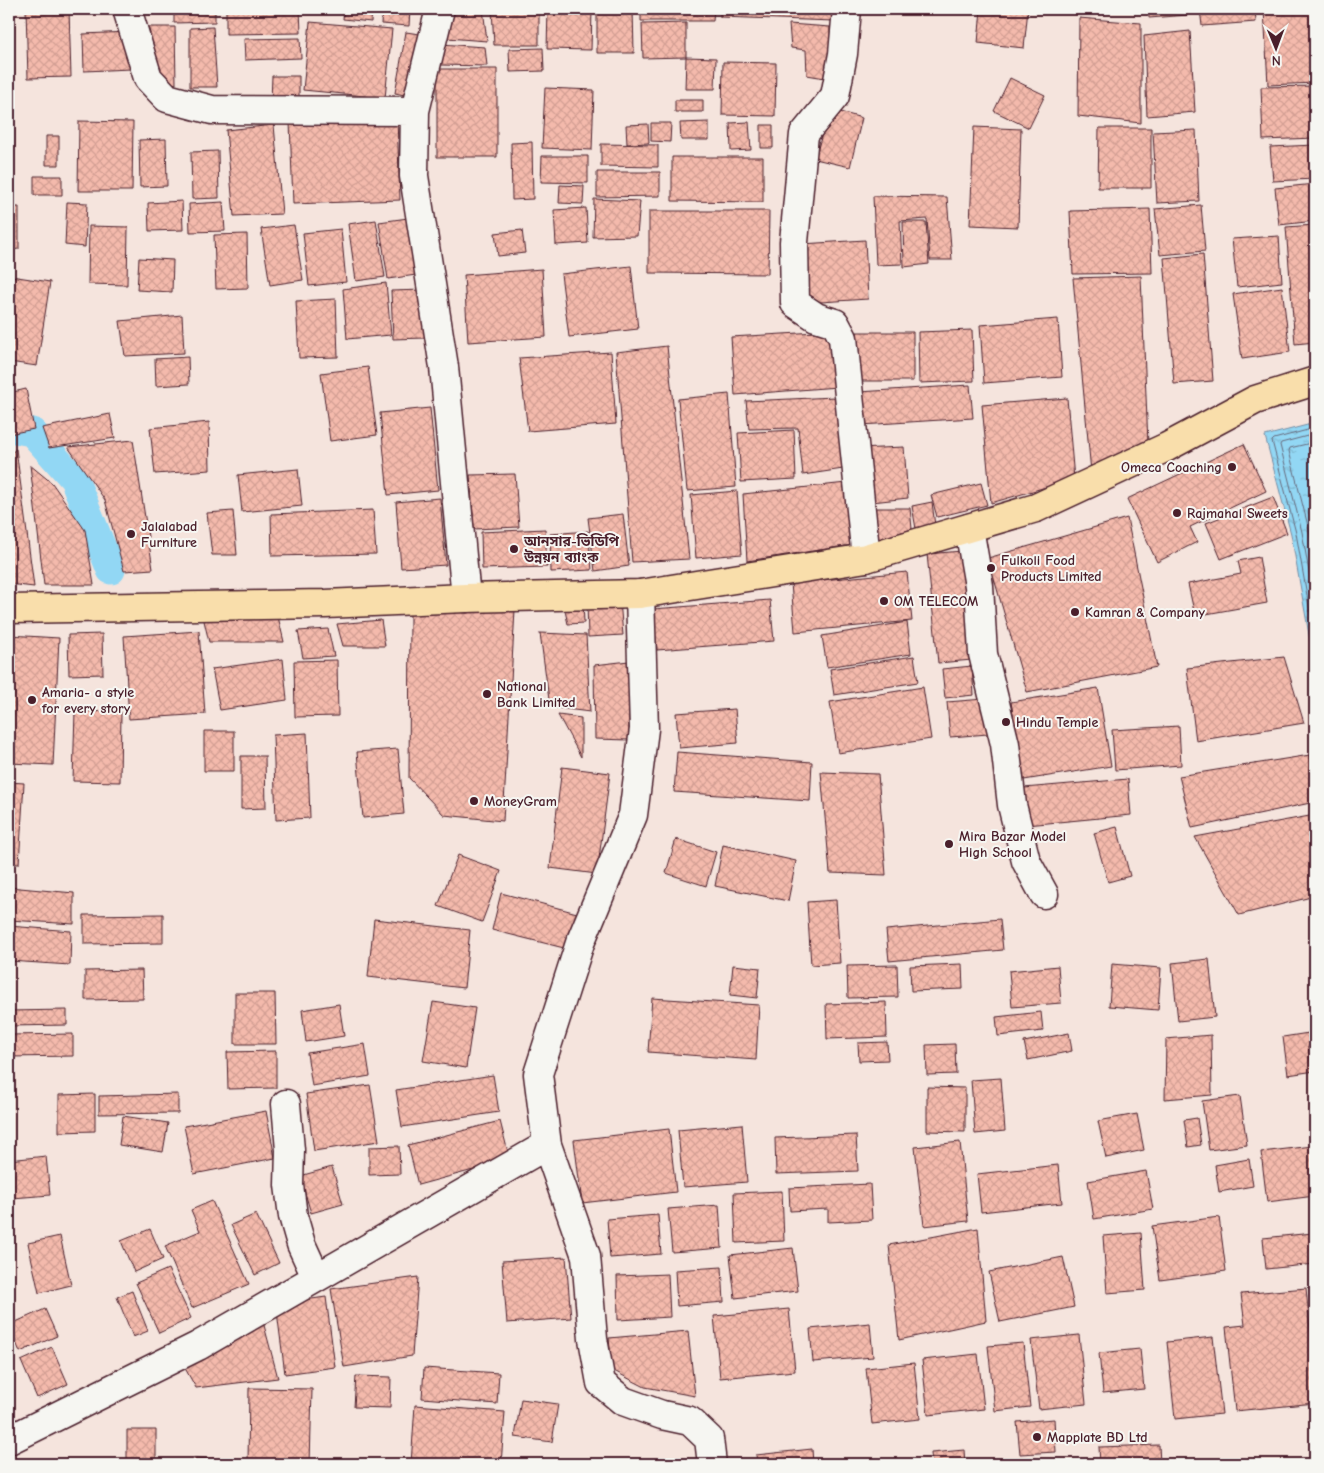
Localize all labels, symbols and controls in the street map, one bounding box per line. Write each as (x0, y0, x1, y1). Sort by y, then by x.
north arrow (1252, 22, 1302, 72)
text: N (1272, 52, 1281, 69)
place label: Omeca Coaching (1121, 459, 1222, 476)
marker: Omeca Coaching (1226, 461, 1238, 473)
place label: Rajmahal Sweets (1187, 505, 1288, 522)
marker: Rajmahal Sweets (1171, 507, 1183, 519)
place label: Jalalabad Furniture (141, 518, 197, 551)
marker: Jalalabad Furniture (125, 528, 137, 540)
place label: আনসার-ভিডিপি উন্নয়ন ব্যাংক (523, 533, 620, 566)
marker: আনসার-ভিডিপি উন্নয়ন ব্যাংক (508, 543, 520, 555)
place label: Fulkoli Food Products Limited (1001, 552, 1102, 585)
marker: Fulkoli Food Products Limited (985, 562, 997, 574)
place label: OM TELECOM (894, 593, 978, 610)
marker: OM TELECOM (878, 595, 890, 607)
place label: Kamran & Company (1085, 604, 1206, 621)
marker: Kamran & Company (1069, 606, 1081, 618)
place label: National Bank Limited (497, 678, 576, 711)
place label: Amaria- a style for every story (41, 684, 134, 717)
marker: National Bank Limited (481, 688, 493, 700)
marker: Amaria- a style for every story (26, 694, 38, 706)
place label: Hindu Temple (1016, 714, 1098, 731)
marker: Hindu Temple (1000, 716, 1012, 728)
place label: MoneyGram (484, 793, 557, 810)
marker: MoneyGram (468, 795, 480, 807)
place label: Mira Bazar Model High School (959, 828, 1066, 861)
marker: Mira Bazar Model High School (943, 838, 955, 850)
place label: Mapplate BD Ltd (1047, 1429, 1148, 1446)
marker: Mapplate BD Ltd (1031, 1431, 1043, 1443)

